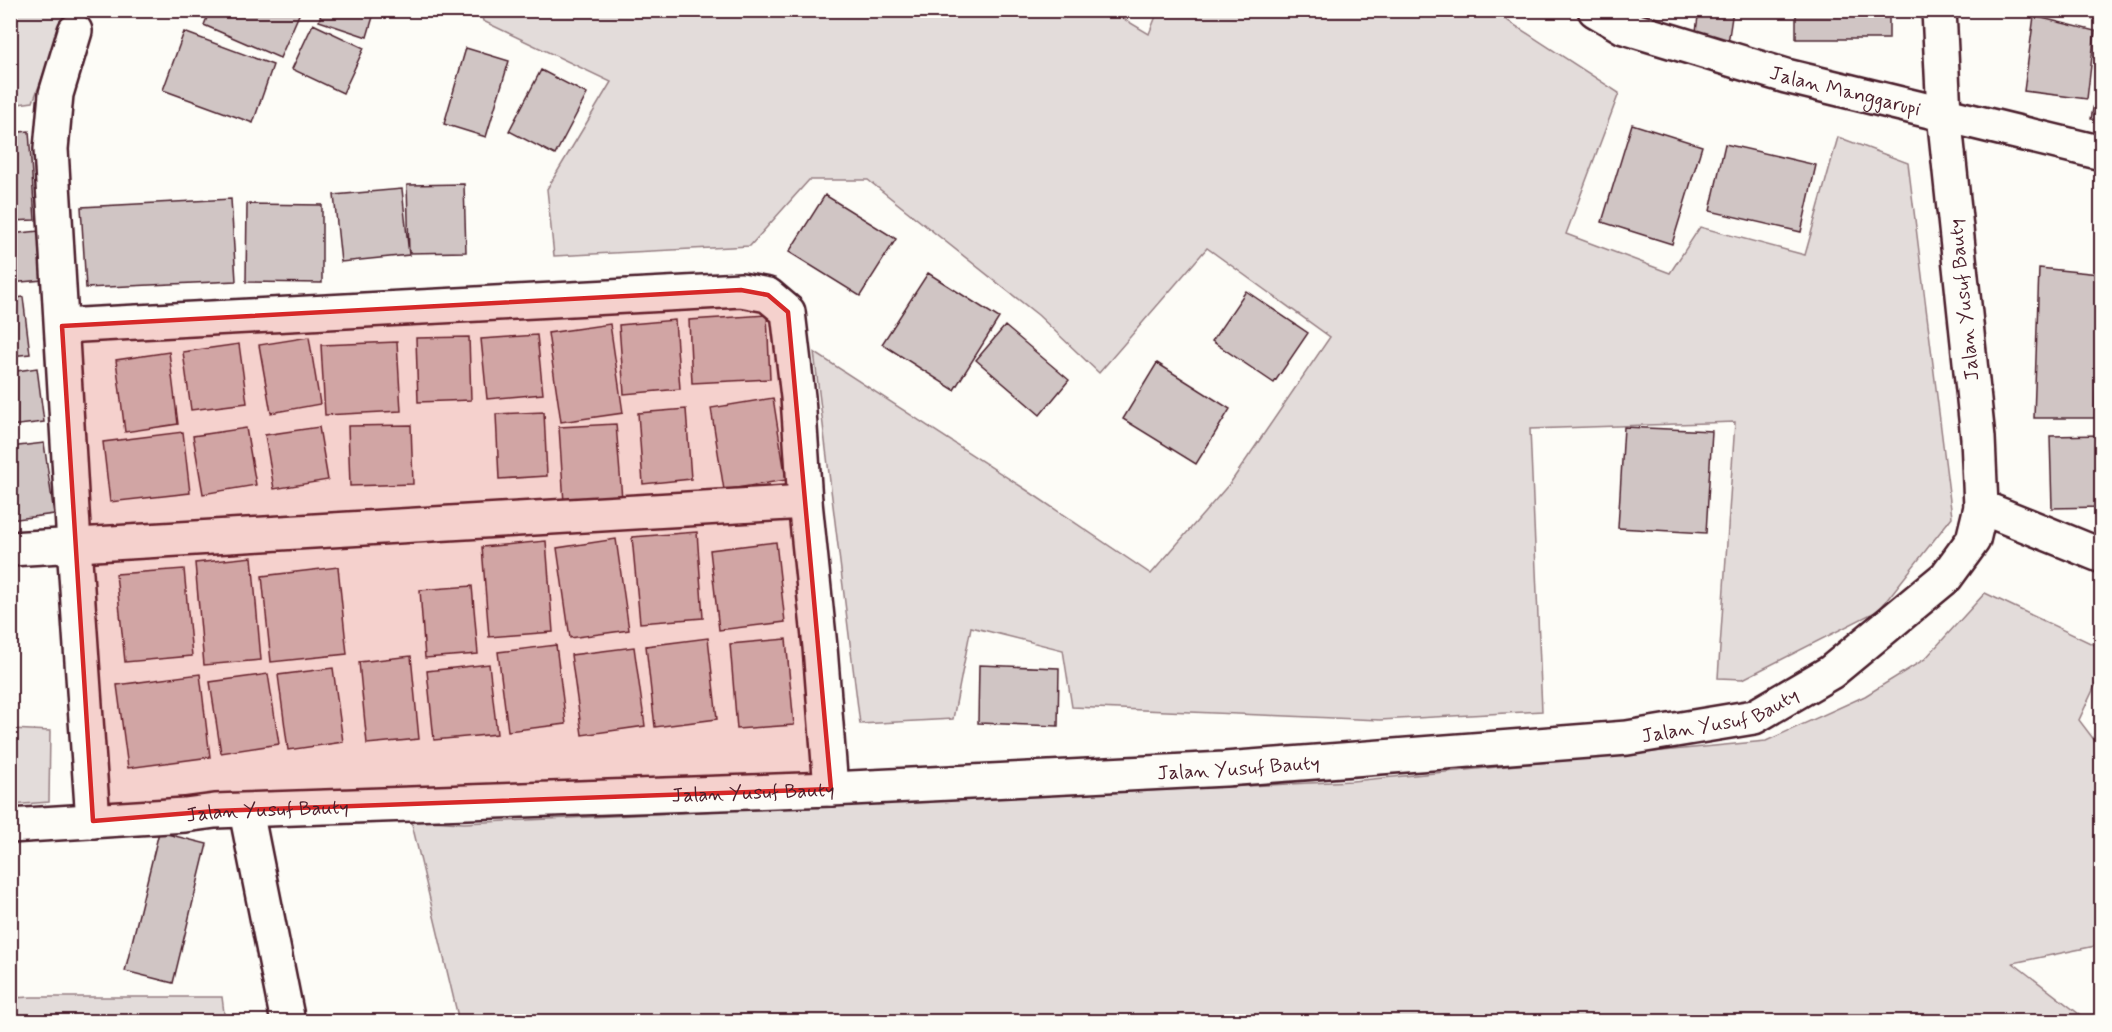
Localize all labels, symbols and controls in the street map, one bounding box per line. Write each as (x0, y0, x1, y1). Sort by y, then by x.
street label: Jalan Manggarupi (1766, 60, 1923, 123)
street label: Jalan Yusuf Bauty (1943, 217, 1986, 382)
street label: Jalan Yusuf Bauty (1640, 682, 1804, 750)
street label: Jalan Yusuf Bauty (1156, 750, 1321, 787)
street label: Jalan Yusuf Bauty (671, 777, 835, 810)
street label: Jalan Yusuf Bauty (185, 794, 349, 830)

